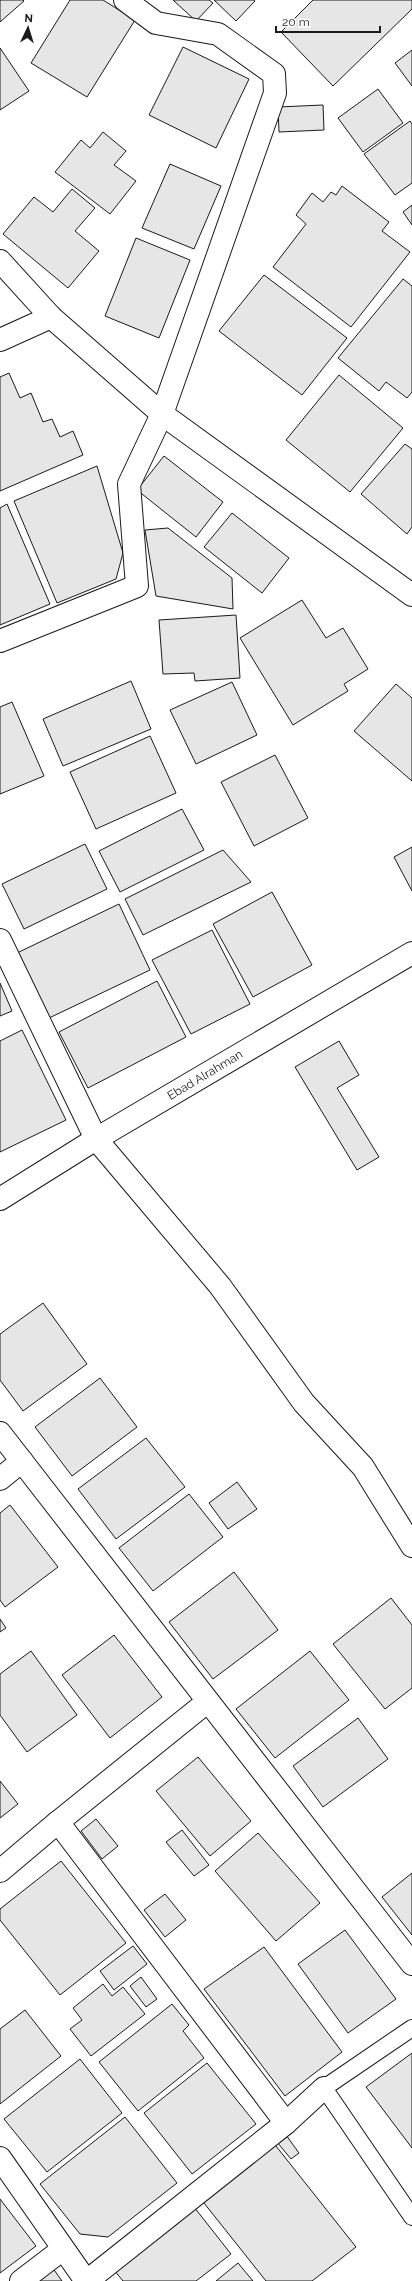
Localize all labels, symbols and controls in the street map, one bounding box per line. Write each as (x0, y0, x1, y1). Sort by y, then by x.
north arrow (8, 8, 48, 48)
scale bar (276, 8, 380, 34)
text: N (24, 12, 33, 25)
text: 20 m (282, 15, 310, 29)
street label: Ebad Alrahman (165, 1047, 245, 1103)

